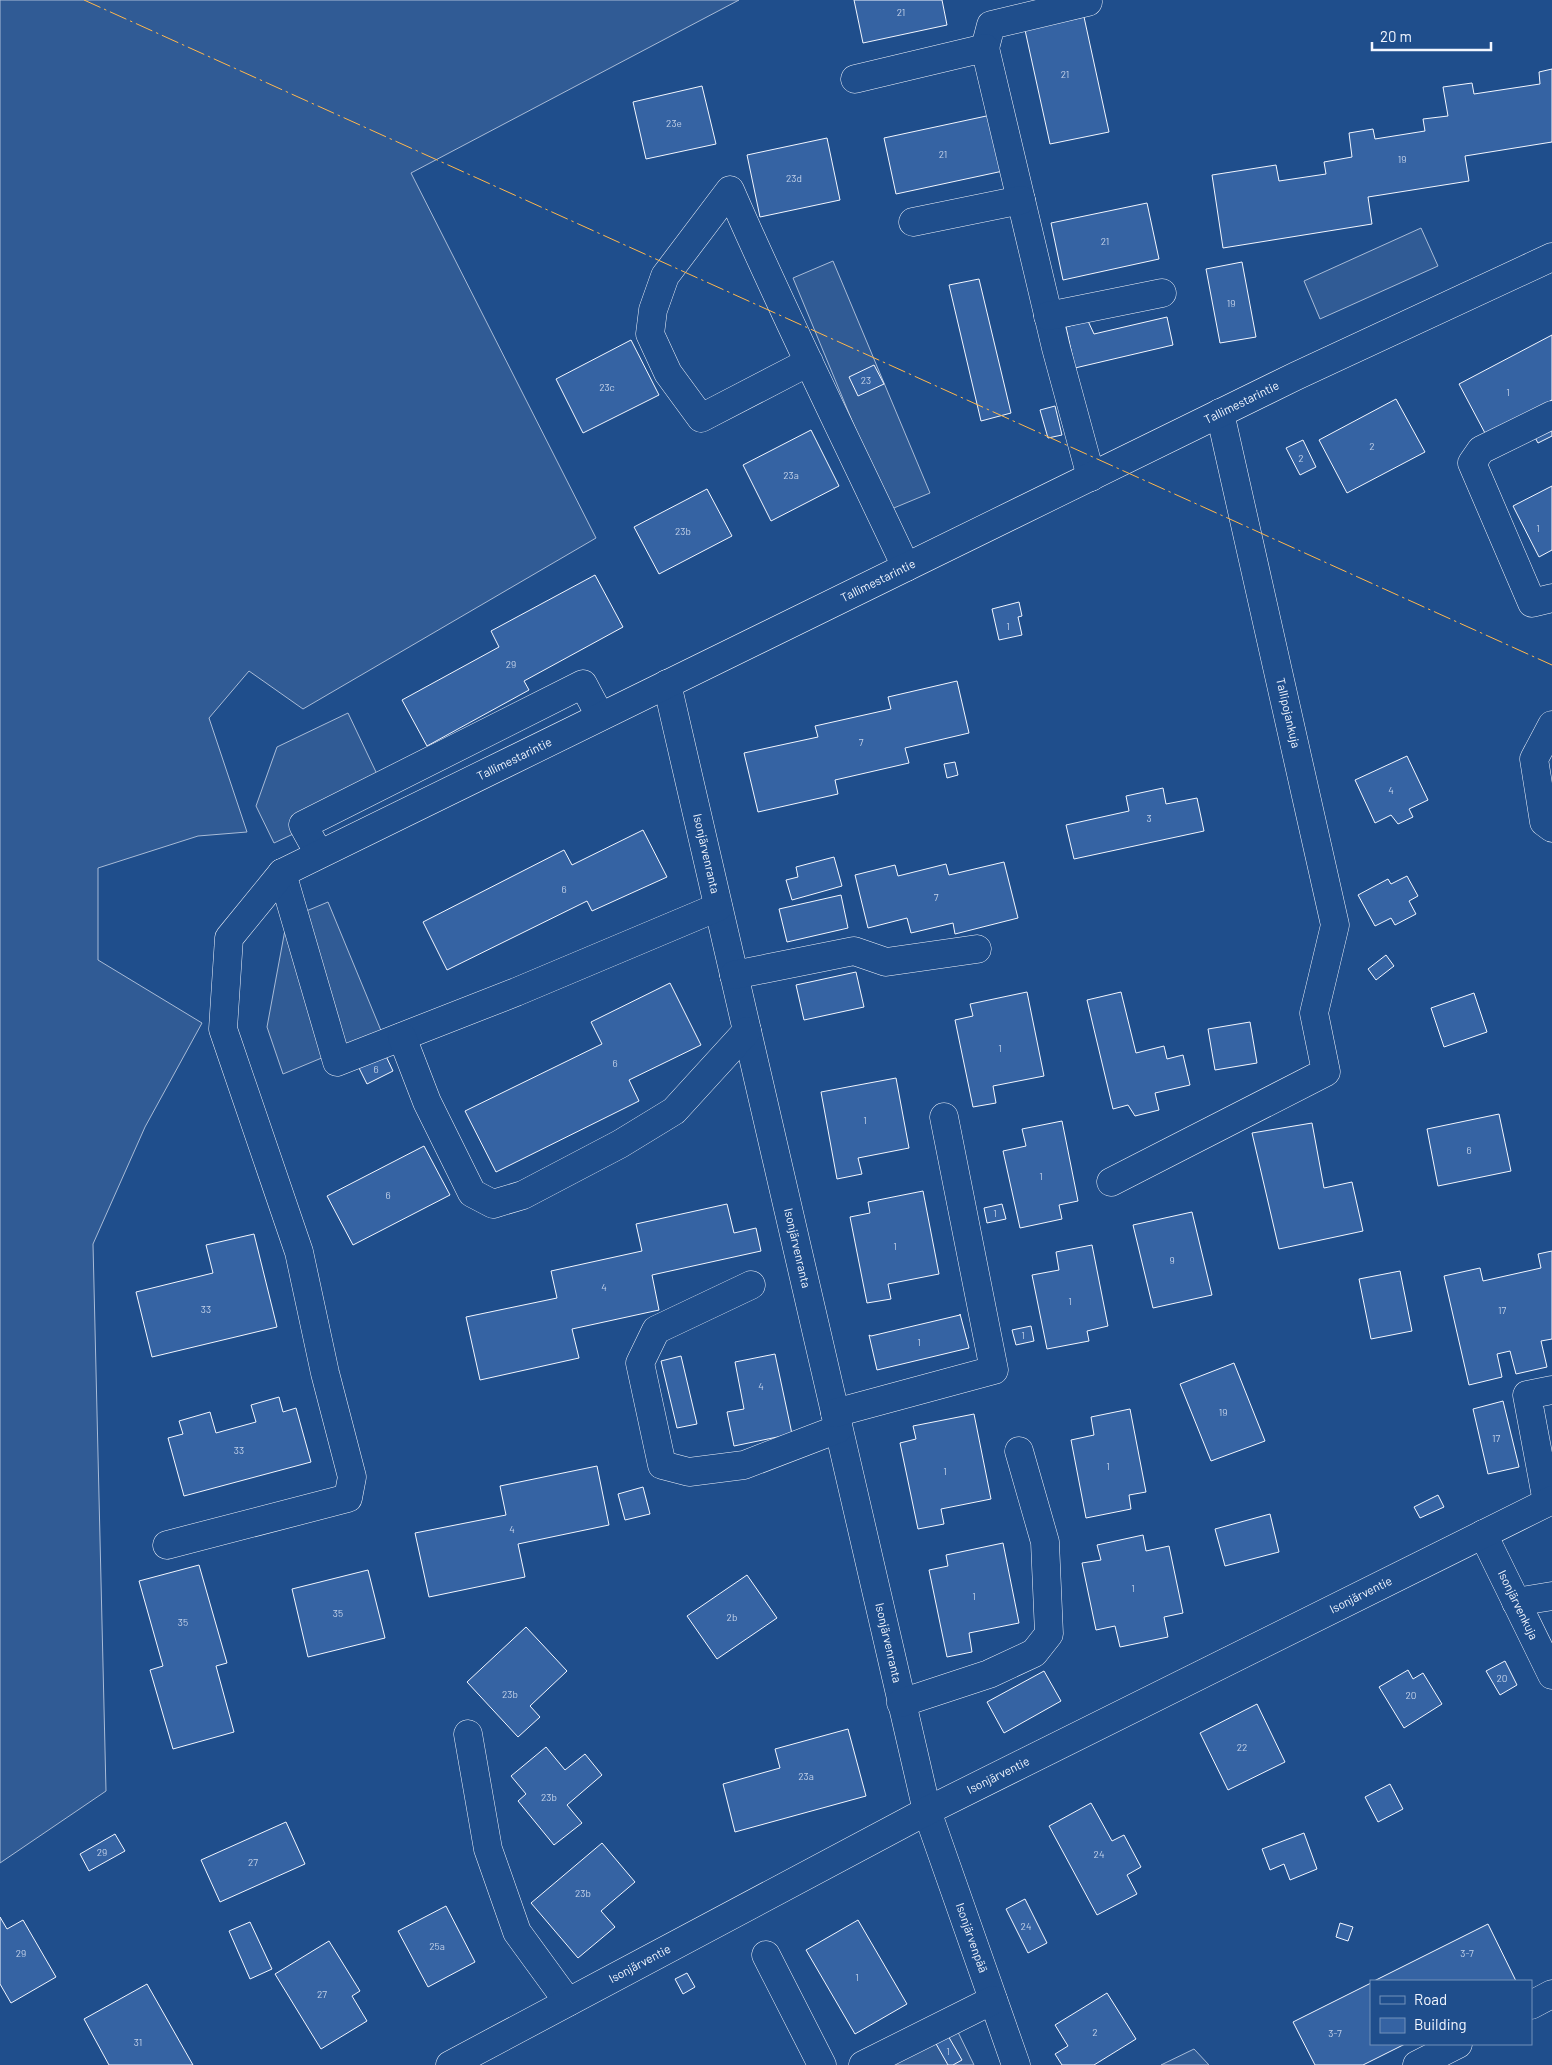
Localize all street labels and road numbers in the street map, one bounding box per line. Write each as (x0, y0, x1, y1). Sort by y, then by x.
street label: Tallimestarintie (1202, 377, 1281, 426)
street label: Tallimestarintie (838, 556, 917, 604)
street label: Tallipojankuja (1274, 676, 1304, 749)
street label: Tallimestarintie (474, 734, 554, 782)
street label: Isonjärvenranta (691, 812, 723, 895)
street label: Isonjärvenranta (782, 1207, 814, 1289)
street label: Isonjärvenkuja (1496, 1567, 1542, 1642)
street label: Isonjärventie (1327, 1573, 1394, 1616)
street label: Isonjärvenranta (873, 1601, 905, 1684)
street label: Isonjärventie (964, 1753, 1031, 1796)
street label: Isonjärvenpää (954, 1901, 991, 1974)
street label: Isonjärventie (606, 1941, 673, 1985)

